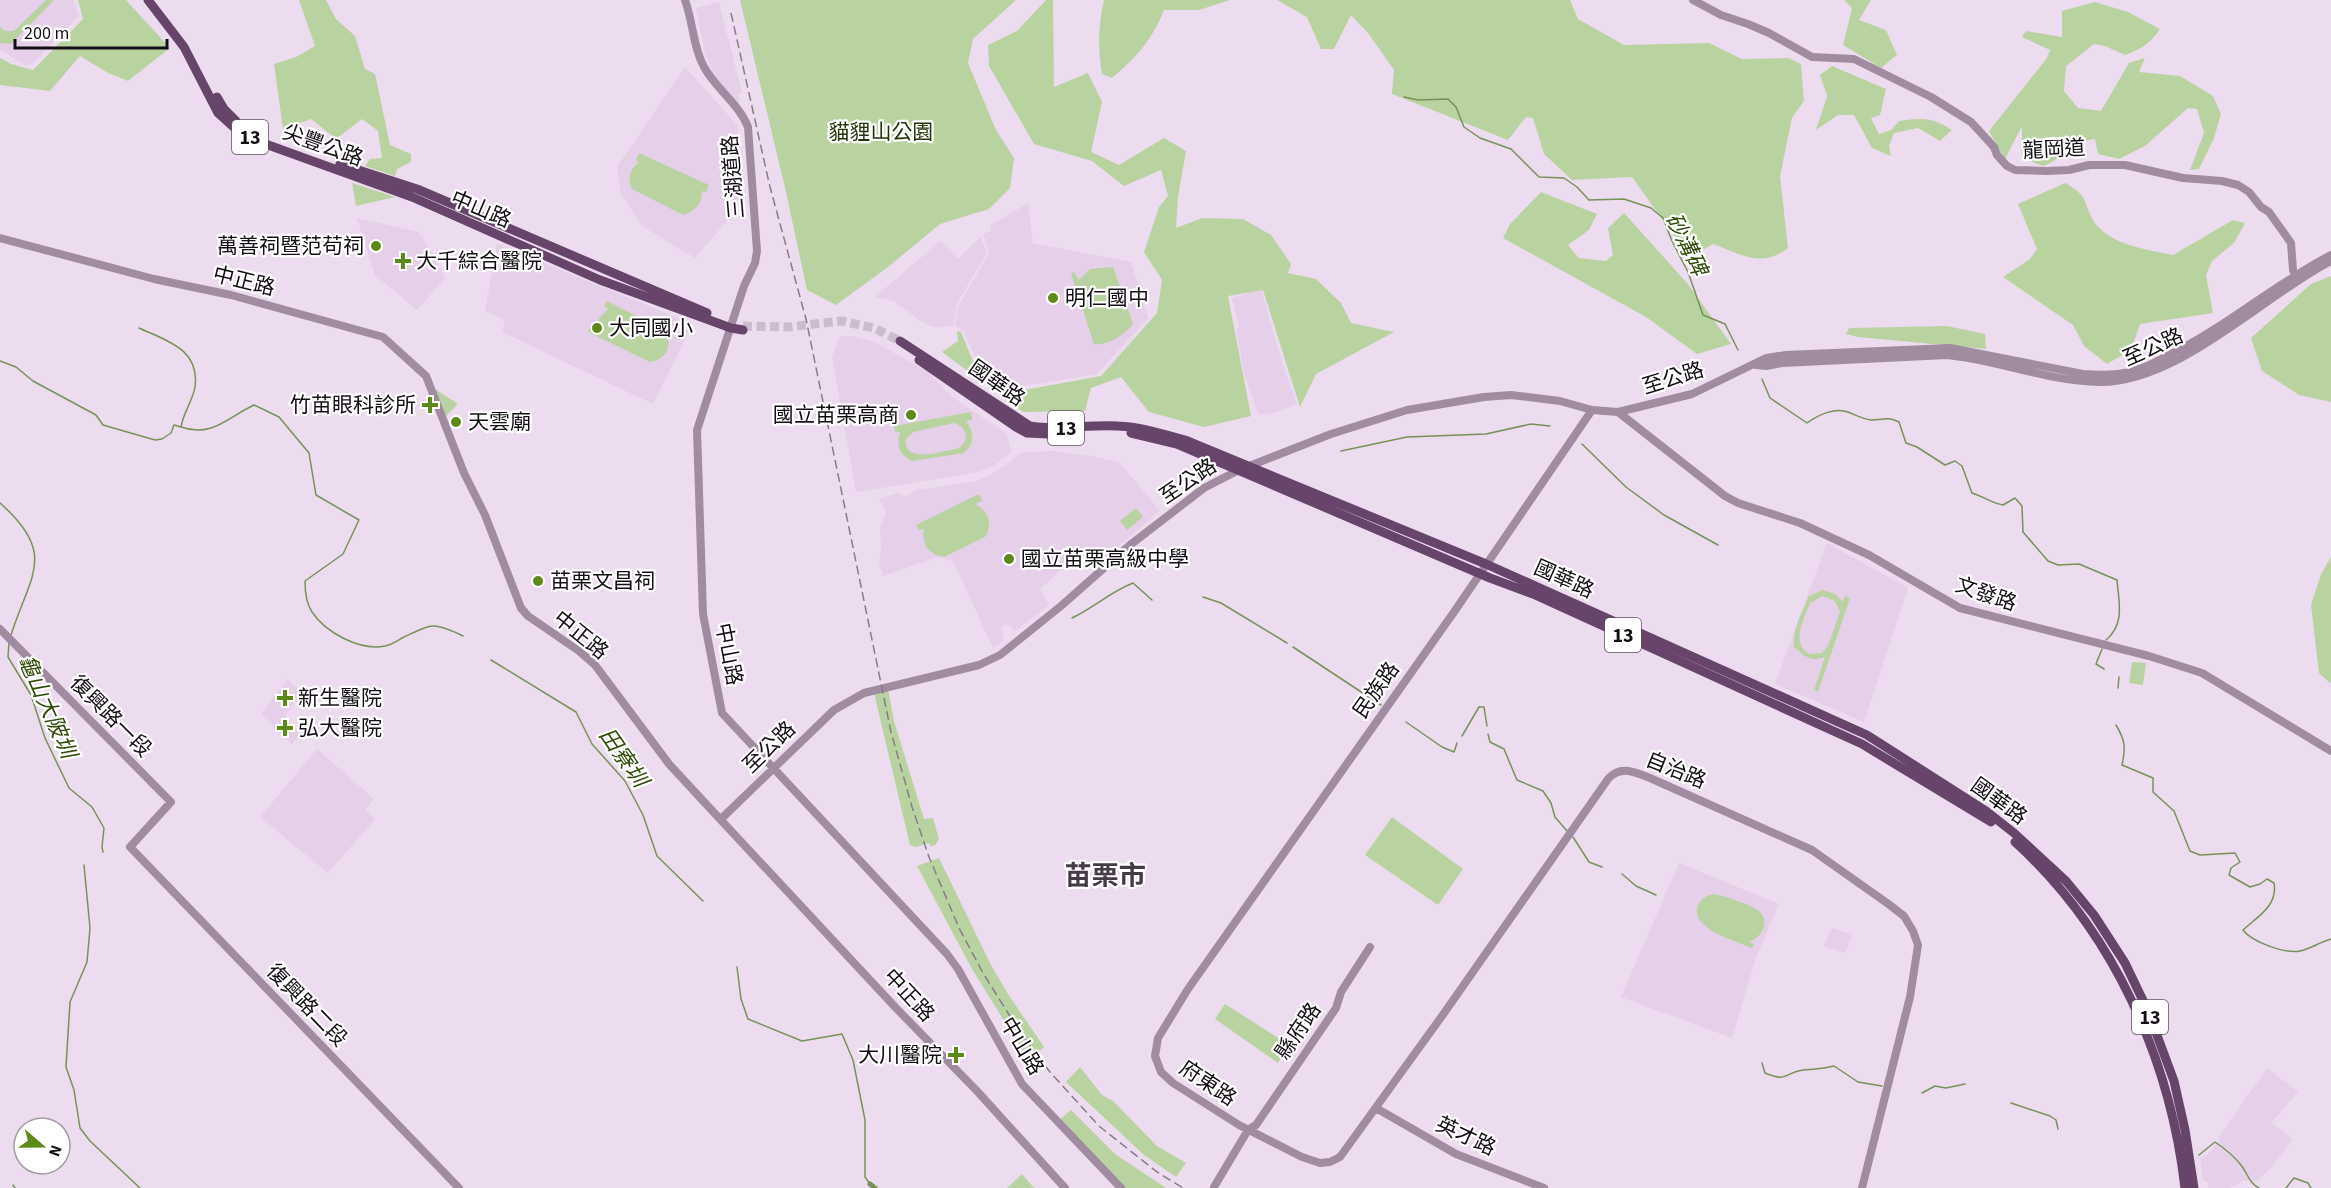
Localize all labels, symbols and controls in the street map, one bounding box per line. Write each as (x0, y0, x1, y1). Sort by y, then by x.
scale bar (15, 12, 166, 50)
text: 200 m (24, 21, 69, 46)
street label: 尖豐公路 (278, 117, 368, 173)
park label: 貓貍山公園 (829, 117, 934, 147)
road number: 13 (232, 120, 268, 154)
street label: 龍岡道 (2022, 132, 2086, 166)
street label: 三湖道路 (714, 134, 752, 220)
street label: 中山路 (446, 183, 516, 235)
water label: 砂溝碑 (1657, 208, 1716, 284)
place label: 萬善祠暨范苟祠 (217, 231, 364, 261)
marker: 萬善祠暨范苟祠 (369, 239, 383, 253)
place label: 大千綜合醫院 (416, 246, 542, 276)
marker: 大千綜合醫院 (394, 252, 412, 270)
street label: 中正路 (210, 259, 278, 303)
place label: 明仁國中 (1065, 283, 1149, 313)
marker: 明仁國中 (1046, 291, 1060, 305)
place label: 大同國小 (609, 313, 693, 343)
street label: 至公路 (2118, 320, 2188, 374)
marker: 大同國小 (590, 321, 604, 335)
street label: 國華路 (963, 353, 1031, 413)
street label: 至公路 (1638, 354, 1708, 402)
place label: 竹苗眼科診所 (290, 390, 416, 420)
marker: 竹苗眼科診所 (421, 396, 439, 414)
place label: 國立苗栗高商 (773, 400, 899, 430)
place label: 天雲廟 (468, 407, 531, 437)
marker: 國立苗栗高商 (904, 408, 918, 422)
road number: 13 (1048, 411, 1084, 445)
marker: 天雲廟 (449, 415, 463, 429)
street label: 至公路 (1153, 451, 1223, 511)
place label: 國立苗栗高級中學 (1021, 544, 1189, 574)
marker: 國立苗栗高級中學 (1002, 552, 1016, 566)
street label: 國華路 (1529, 552, 1599, 606)
place label: 苗栗文昌祠 (550, 566, 655, 596)
street label: 文發路 (1951, 570, 2021, 618)
marker: 苗栗文昌祠 (531, 574, 545, 588)
street label: 中正路 (547, 604, 615, 666)
road number: 13 (1605, 618, 1641, 652)
street label: 中山路 (708, 620, 750, 688)
water label: 龜山大陂圳 (10, 650, 85, 766)
street label: 民族路 (1346, 656, 1406, 724)
street label: 復興路一段 (63, 668, 159, 764)
place label: 新生醫院 (298, 683, 382, 713)
marker: 新生醫院 (276, 689, 294, 707)
place label: 弘大醫院 (298, 713, 382, 743)
street label: 至公路 (736, 714, 802, 780)
marker: 弘大醫院 (276, 719, 294, 737)
water label: 田寮圳 (591, 721, 657, 796)
street label: 自治路 (1641, 744, 1711, 796)
street label: 國華路 (1965, 770, 2033, 832)
district label: 苗栗市 (1065, 857, 1146, 896)
street label: 復興路二段 (260, 957, 354, 1053)
street label: 中正路 (877, 962, 941, 1028)
street label: 縣府路 (1268, 996, 1328, 1066)
road number: 13 (2132, 1000, 2168, 1034)
street label: 中山路 (993, 1011, 1051, 1081)
place label: 大川醫院 (858, 1040, 942, 1070)
marker: 大川醫院 (947, 1046, 965, 1064)
street label: 府東路 (1173, 1053, 1243, 1113)
street label: 英才路 (1431, 1109, 1501, 1163)
north arrow (12, 1116, 72, 1176)
text: N (43, 1142, 67, 1160)

